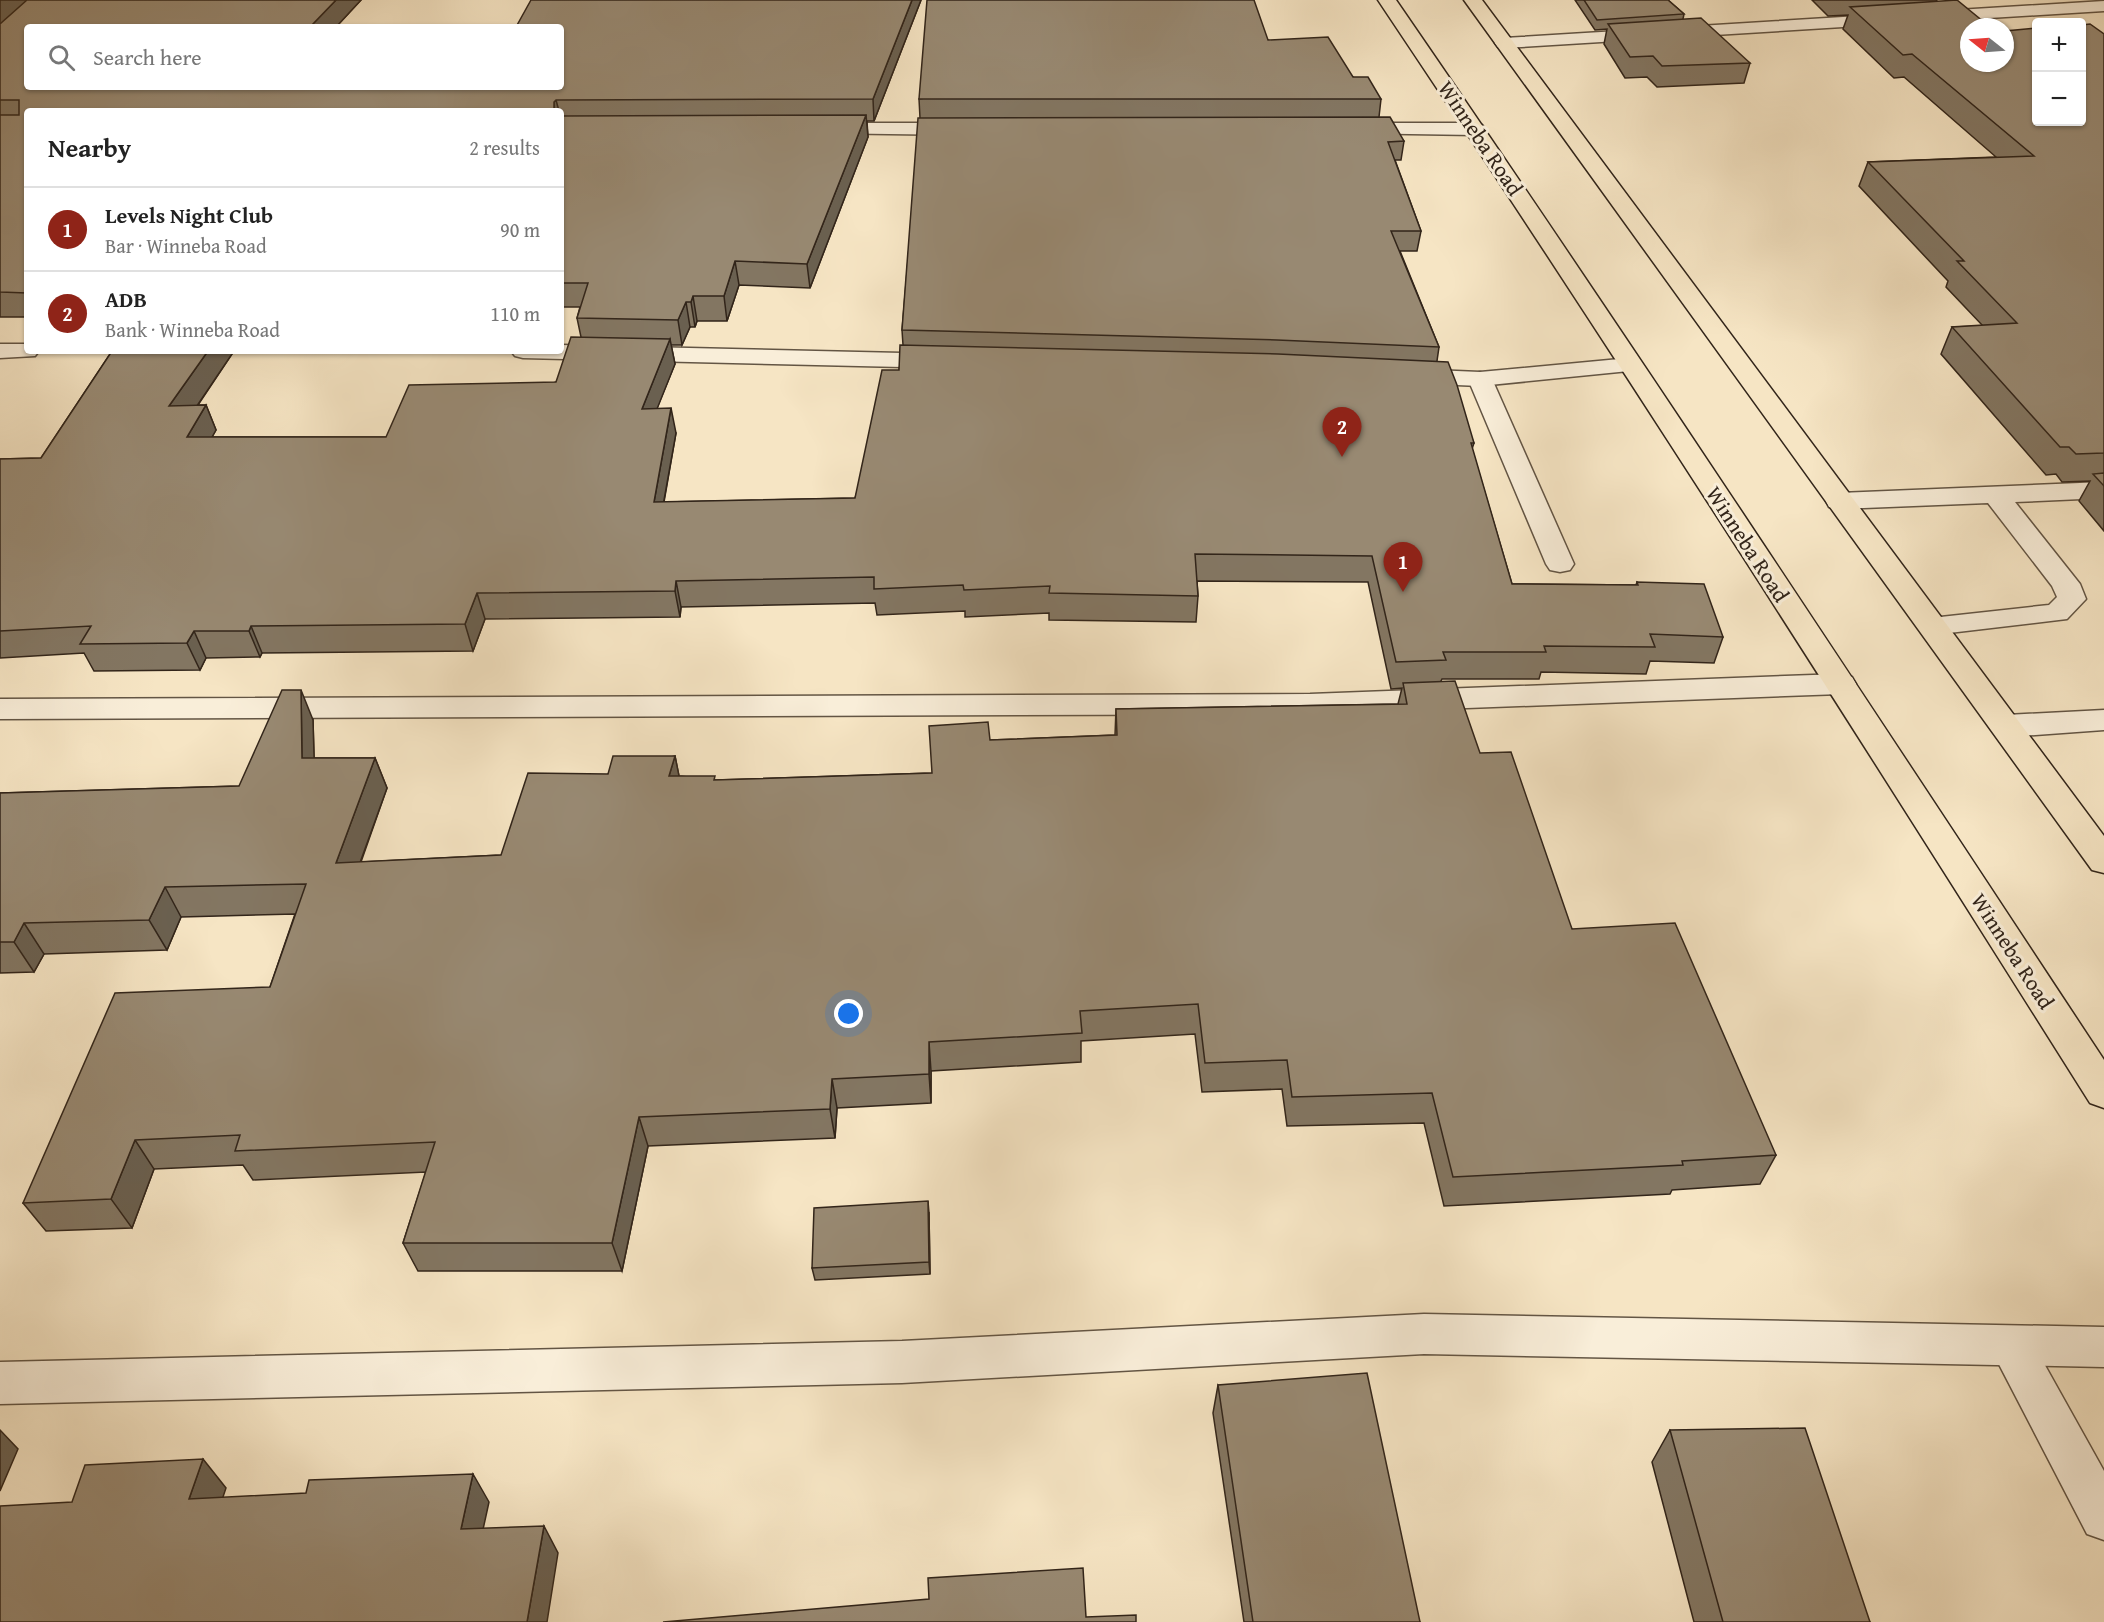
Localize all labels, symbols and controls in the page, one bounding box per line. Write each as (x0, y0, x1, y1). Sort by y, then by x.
north arrow (1960, 18, 2014, 72)
map controls (2032, 18, 2086, 126)
button: + (2032, 18, 2086, 72)
search box (24, 24, 564, 90)
icon: search (45, 41, 78, 74)
text: Search here (93, 41, 202, 73)
button: − (2032, 72, 2086, 126)
street label: Winneba Road (1431, 74, 1531, 202)
text: Nearby (48, 128, 131, 167)
text: 2 results (469, 133, 540, 162)
text: Levels Night Club (105, 199, 273, 231)
text: 1 (62, 215, 73, 244)
text: 90 m (500, 215, 540, 244)
text: Bar · Winneba Road (105, 231, 267, 260)
text: ADB (105, 283, 147, 315)
text: 2 (62, 299, 73, 328)
text: 110 m (490, 299, 540, 328)
text: Bank · Winneba Road (105, 315, 280, 344)
pin: 2 (1322, 408, 1362, 457)
street label: Winneba Road (1698, 480, 1798, 609)
pin: 1 (1384, 542, 1422, 592)
street label: Winneba Road (1963, 887, 2063, 1016)
your location (834, 999, 863, 1028)

